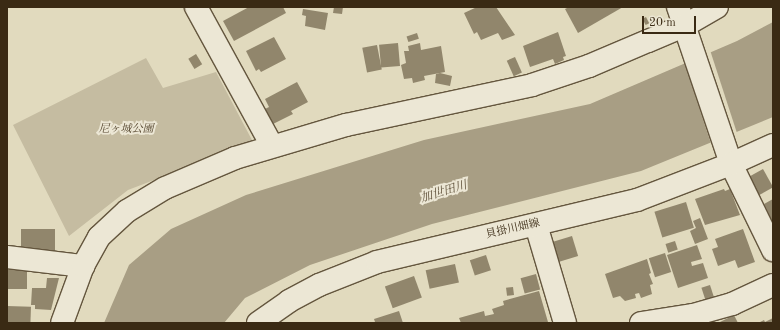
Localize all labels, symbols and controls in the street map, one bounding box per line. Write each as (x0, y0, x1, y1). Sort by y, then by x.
scale bar (644, 8, 698, 34)
text: 20 m (649, 17, 676, 29)
park label: 尼ヶ城公園 (99, 123, 153, 137)
water label: 加世田川 (419, 179, 469, 207)
street label: 貝掛川畑線 (485, 217, 541, 243)

